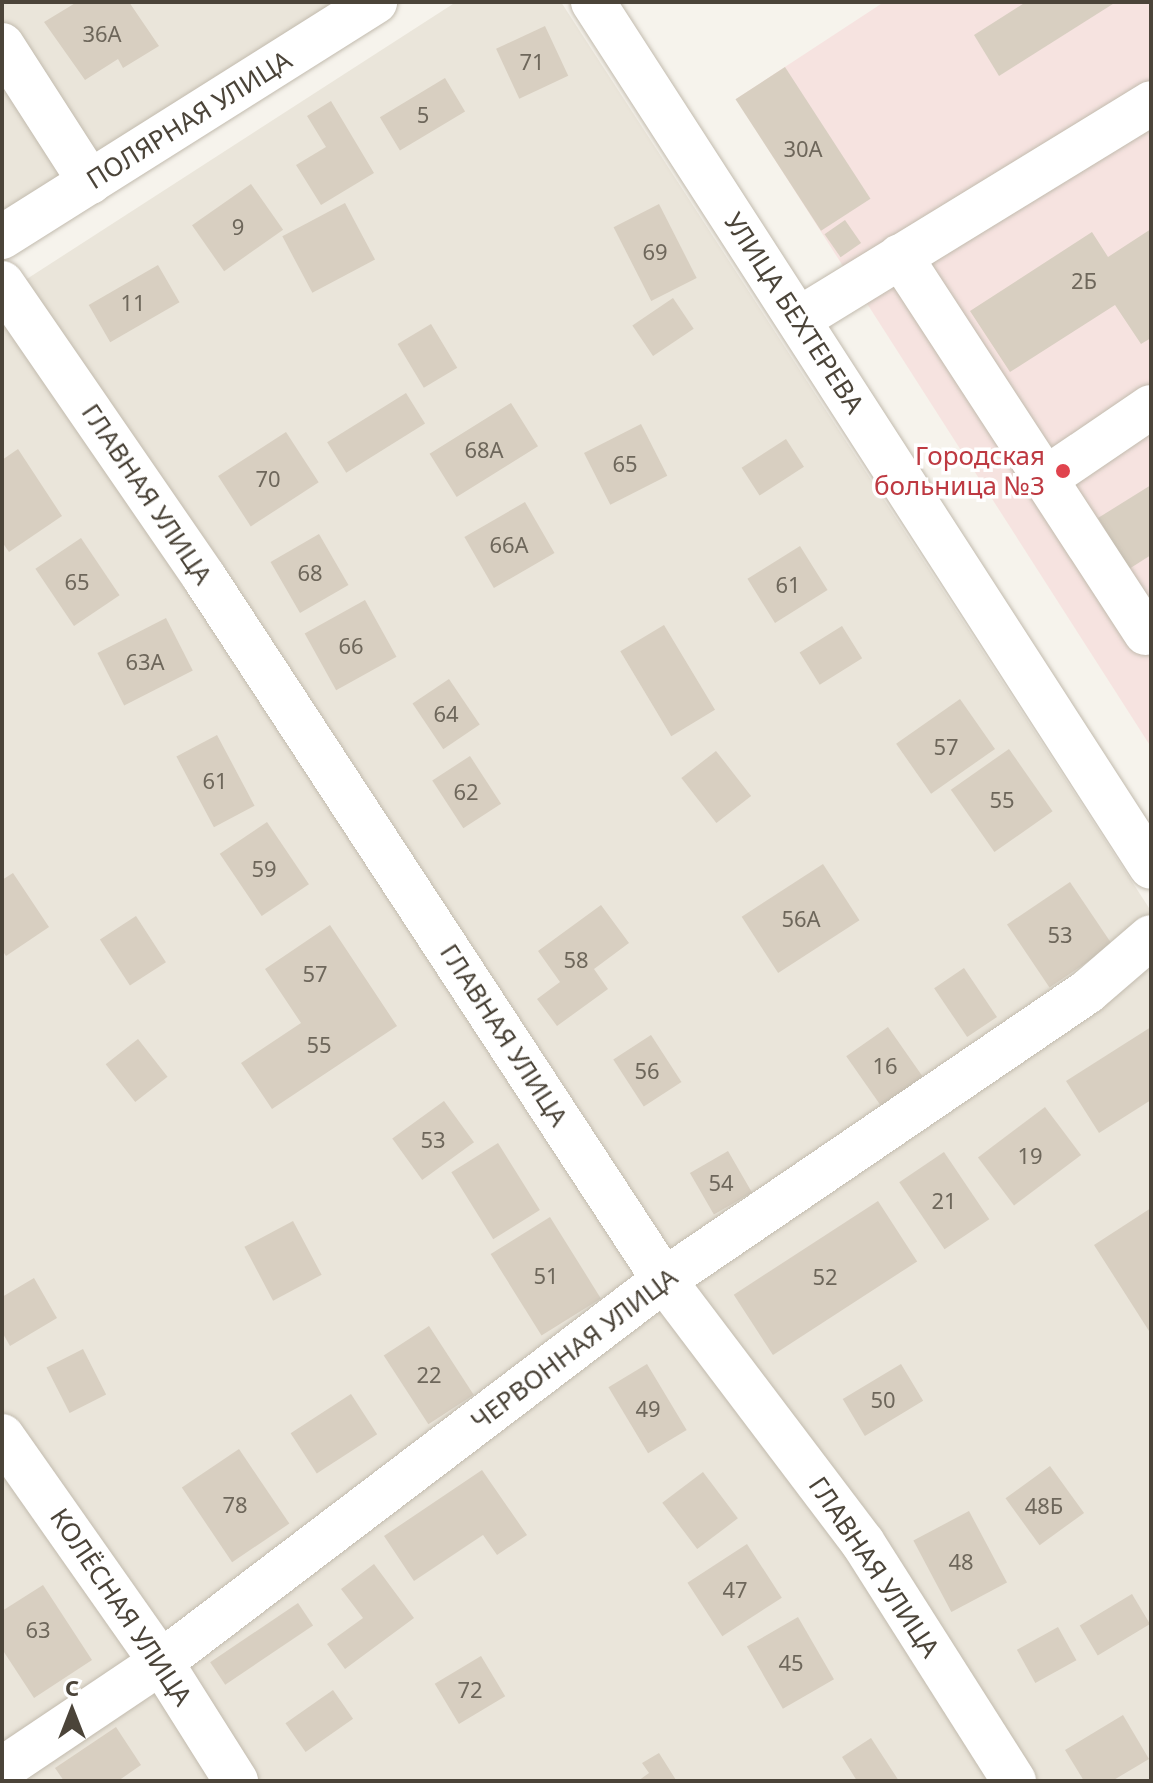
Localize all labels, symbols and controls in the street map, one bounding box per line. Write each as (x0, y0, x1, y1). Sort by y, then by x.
house number: 36А (82, 21, 122, 47)
street label: ПОЛЯРНАЯ УЛИЦА (81, 44, 297, 196)
house number: 71 (519, 49, 545, 75)
house number: 5 (417, 102, 429, 128)
house number: 30А (783, 136, 823, 162)
street label: УЛИЦА БЕХТЕРЕВА (718, 207, 870, 419)
house number: 9 (232, 214, 244, 240)
house number: 69 (642, 239, 668, 265)
house number: 2Б (1071, 268, 1097, 294)
house number: 11 (120, 290, 146, 316)
street label: ГЛАВНАЯ УЛИЦА (75, 398, 219, 590)
house number: 68А (464, 437, 504, 463)
place label: Городская больница №3 (874, 440, 1045, 502)
house number: 65 (612, 451, 638, 477)
marker: Городская больница №3 (1052, 460, 1074, 482)
house number: 70 (255, 466, 281, 492)
house number: 66А (489, 532, 529, 558)
house number: 68 (297, 560, 323, 586)
house number: 65 (64, 569, 90, 595)
house number: 61 (775, 572, 801, 598)
house number: 66 (338, 633, 364, 659)
house number: 63А (125, 649, 165, 675)
house number: 64 (433, 701, 459, 727)
house number: 57 (933, 734, 959, 760)
house number: 61 (202, 768, 228, 794)
house number: 62 (453, 779, 479, 805)
house number: 55 (989, 787, 1015, 813)
house number: 59 (251, 856, 277, 882)
house number: 56А (781, 906, 821, 932)
house number: 53 (1047, 922, 1073, 948)
street label: ГЛАВНАЯ УЛИЦА (434, 938, 574, 1132)
house number: 58 (563, 947, 589, 973)
house number: 57 (302, 961, 328, 987)
house number: 55 (306, 1032, 332, 1058)
house number: 16 (872, 1053, 898, 1079)
house number: 56 (634, 1058, 660, 1084)
house number: 53 (420, 1127, 446, 1153)
house number: 19 (1017, 1143, 1043, 1169)
house number: 54 (708, 1170, 734, 1196)
house number: 21 (931, 1188, 957, 1214)
street label: ЧЕРВОННАЯ УЛИЦА (465, 1261, 683, 1437)
house number: 51 (533, 1263, 559, 1289)
house number: 52 (812, 1264, 838, 1290)
house number: 22 (416, 1362, 442, 1388)
house number: 50 (870, 1387, 896, 1413)
house number: 49 (635, 1396, 661, 1422)
street label: ГЛАВНАЯ УЛИЦА (802, 1471, 946, 1663)
house number: 78 (222, 1492, 248, 1518)
house number: 48Б (1025, 1493, 1063, 1519)
street label: КОЛЁСНАЯ УЛИЦА (43, 1502, 199, 1712)
house number: 48 (948, 1549, 974, 1575)
house number: 47 (722, 1577, 748, 1603)
house number: 63 (25, 1617, 51, 1643)
house number: 45 (778, 1650, 804, 1676)
north arrow (32, 1671, 112, 1751)
house number: 72 (457, 1677, 483, 1703)

